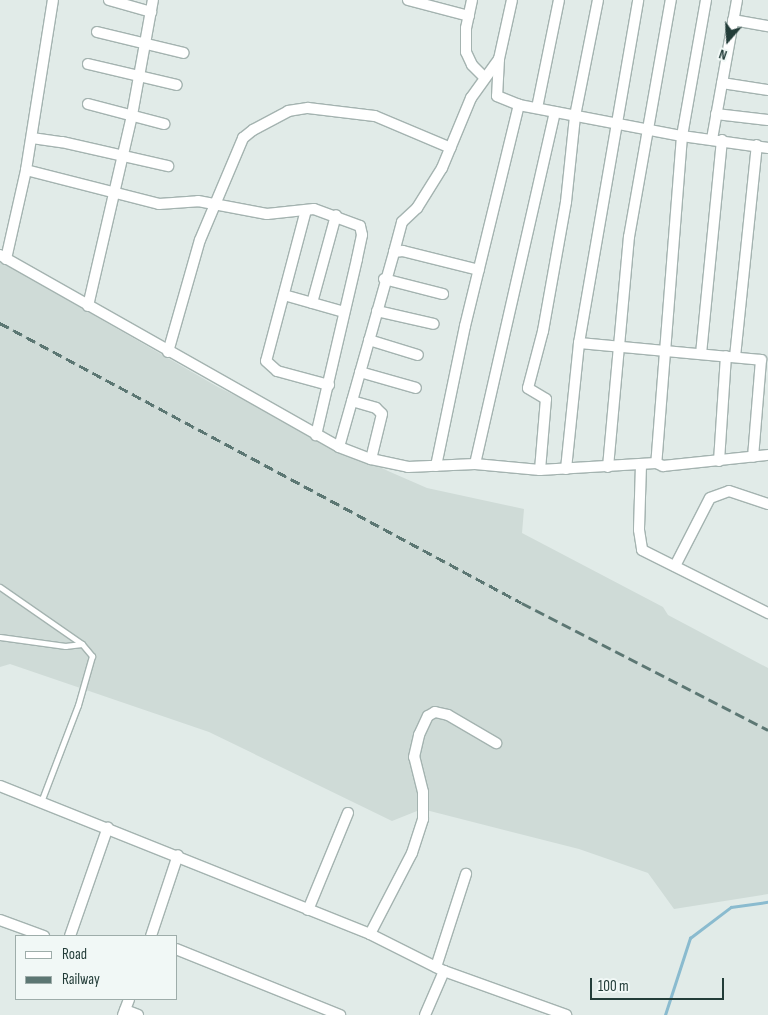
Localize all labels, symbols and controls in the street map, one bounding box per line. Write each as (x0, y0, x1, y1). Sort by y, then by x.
north arrow (703, 15, 753, 65)
text: N (717, 45, 729, 64)
legend (15, 935, 178, 1000)
text: Road (62, 945, 87, 964)
scale bar (593, 968, 727, 1000)
text: Railway (62, 970, 100, 989)
text: 100 m (598, 977, 629, 996)

